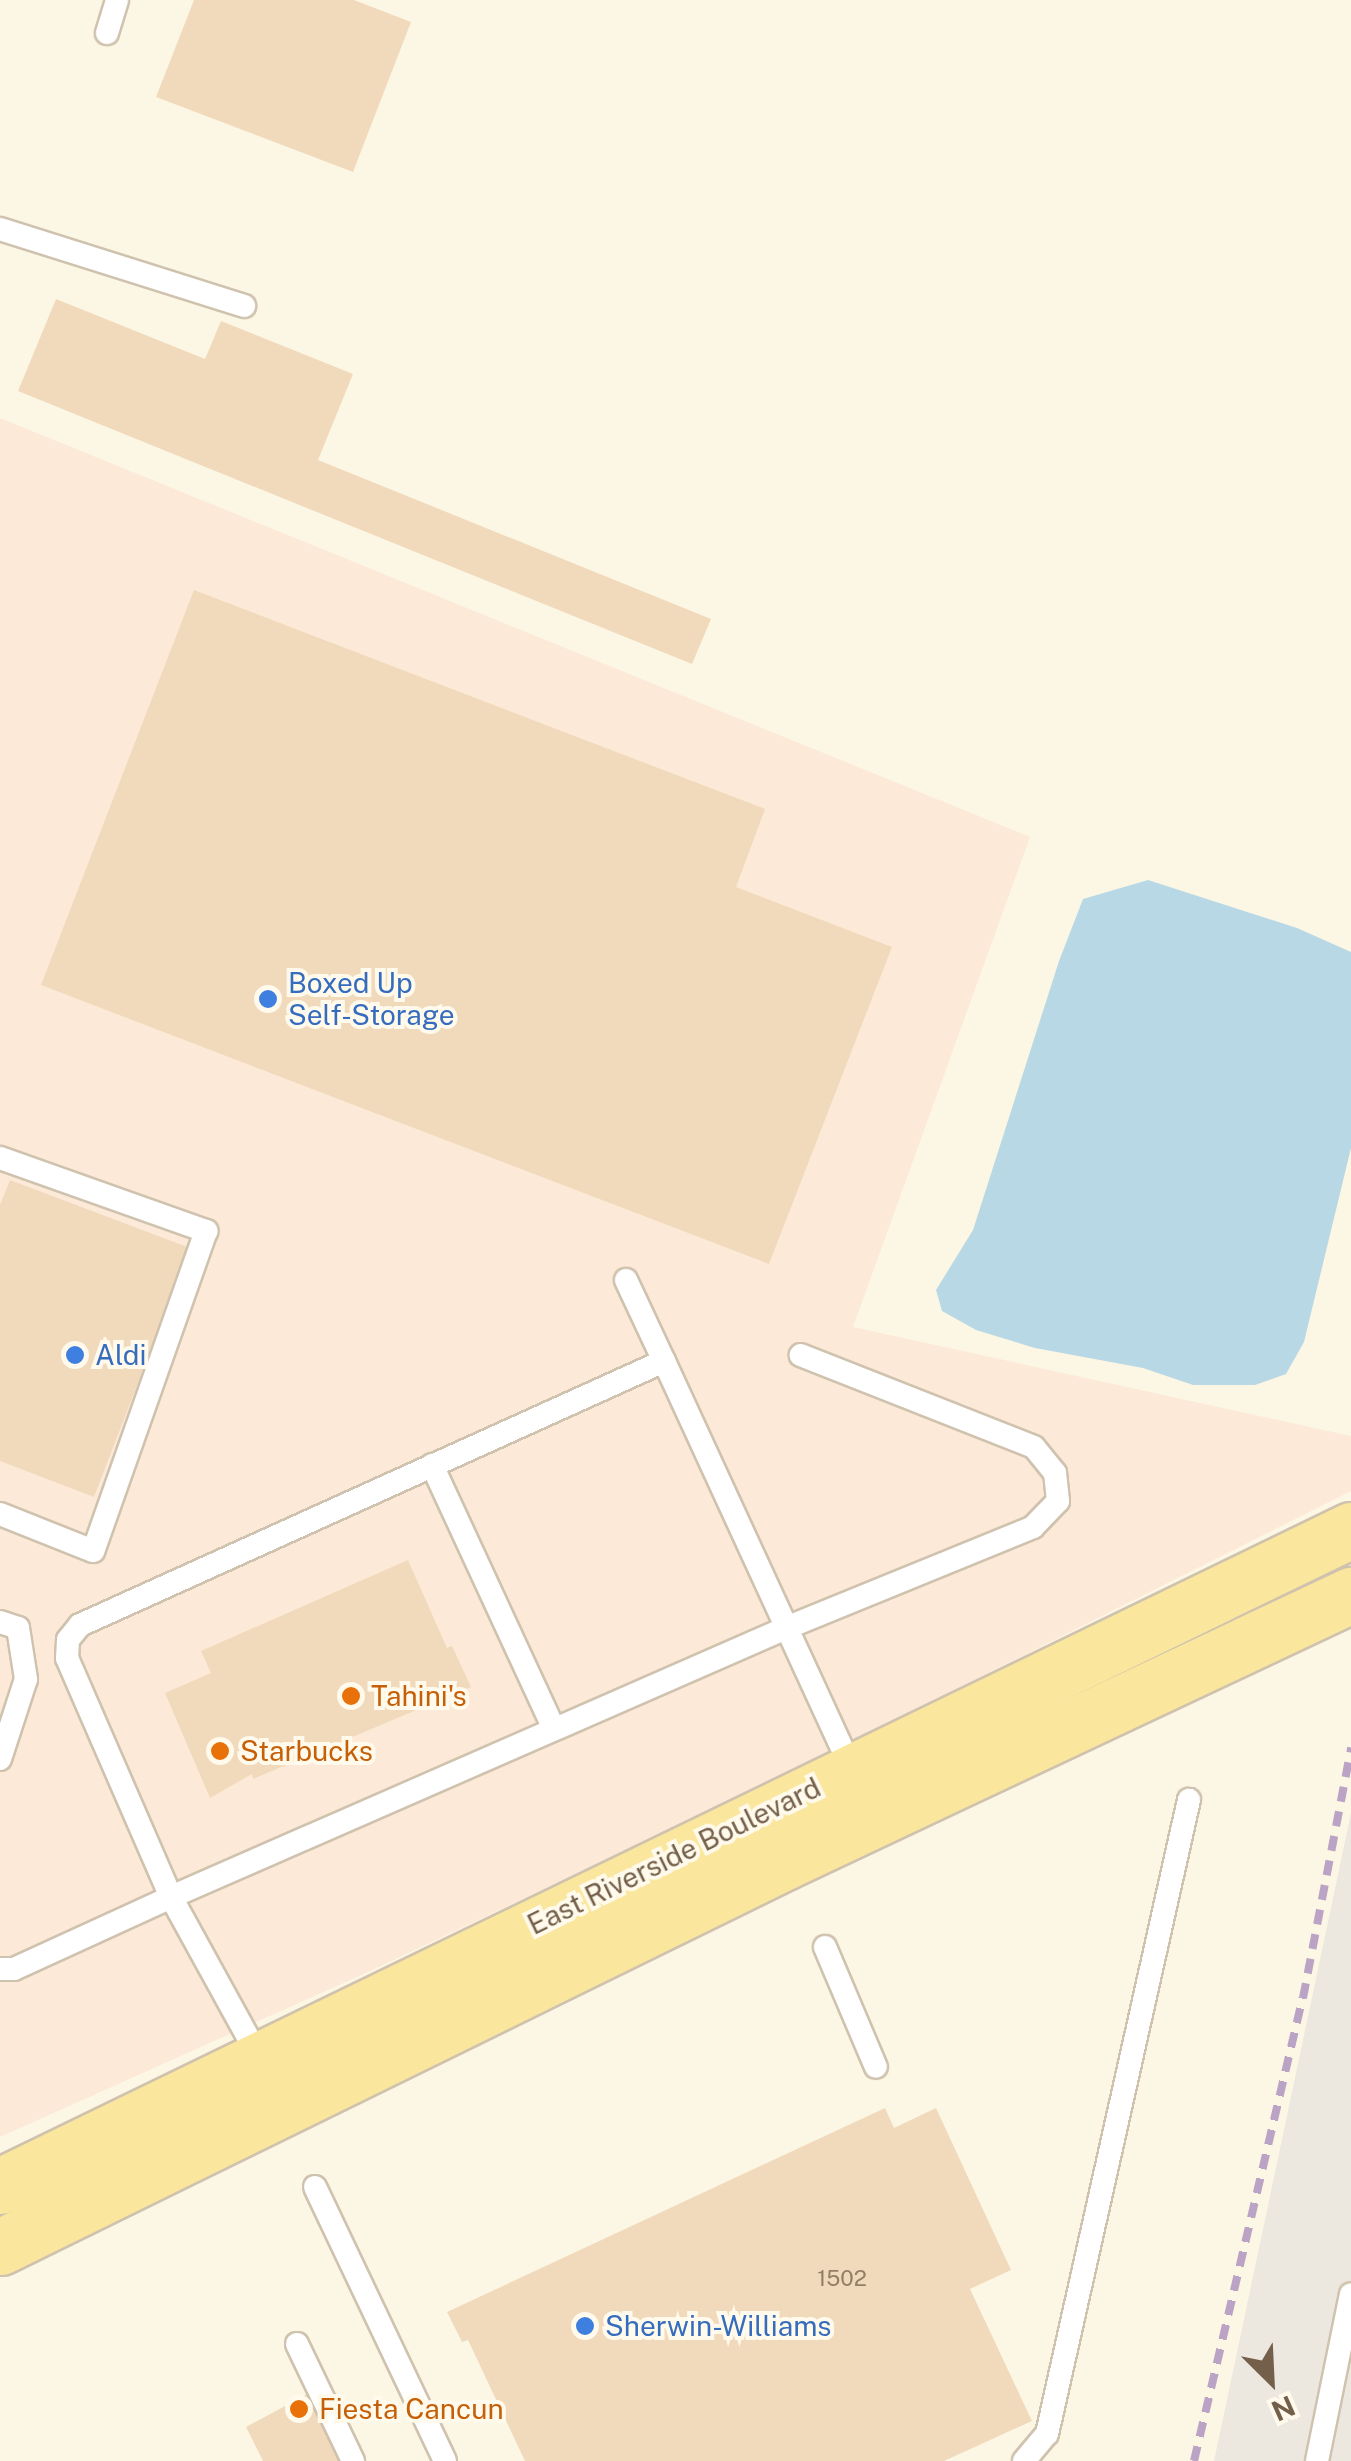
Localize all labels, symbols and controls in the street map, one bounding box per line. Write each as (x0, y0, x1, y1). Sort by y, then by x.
place label: Boxed Up Self-Storage (288, 966, 455, 1032)
marker: Boxed Up Self-Storage (257, 988, 279, 1010)
place label: Aldi (95, 1338, 146, 1372)
marker: Aldi (64, 1344, 86, 1366)
place label: Tahini's (371, 1679, 467, 1713)
marker: Tahini's (340, 1685, 362, 1707)
place label: Starbucks (240, 1734, 373, 1768)
marker: Starbucks (209, 1740, 231, 1762)
street label: East Riverside Boulevard (522, 1770, 826, 1942)
house number: 1502 (817, 2266, 867, 2292)
place label: Sherwin-Williams (605, 2309, 831, 2343)
marker: Sherwin-Williams (574, 2315, 596, 2337)
north arrow (1221, 2331, 1321, 2431)
text: N (1267, 2389, 1300, 2428)
place label: Fiesta Cancun (319, 2392, 504, 2426)
marker: Fiesta Cancun (288, 2398, 310, 2420)

